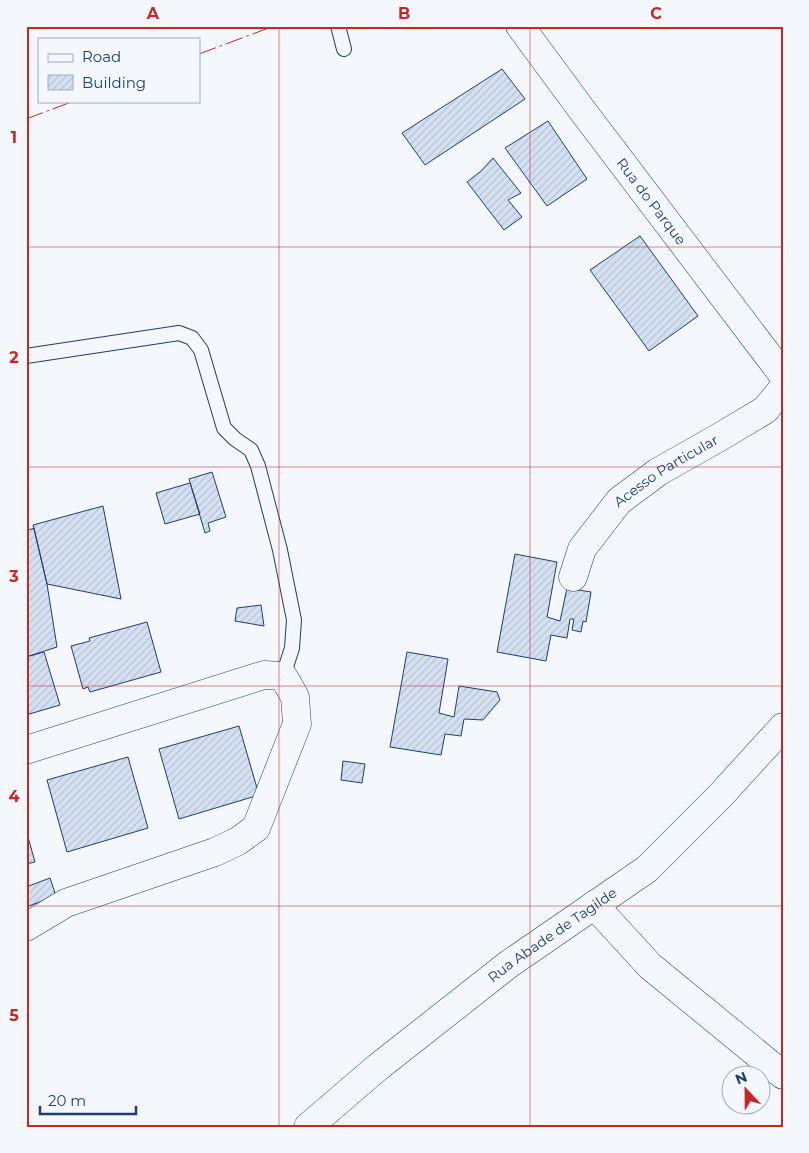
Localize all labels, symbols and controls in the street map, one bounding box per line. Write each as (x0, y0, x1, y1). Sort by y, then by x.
text: A (146, 4, 160, 23)
text: B (398, 4, 410, 23)
text: C (650, 4, 662, 23)
legend (38, 38, 200, 102)
text: Road (82, 47, 121, 66)
text: Building (82, 73, 146, 92)
text: 1 (11, 128, 17, 147)
street label: Rua do Parque (613, 154, 690, 248)
text: 2 (9, 348, 19, 367)
street label: Acesso Particular (610, 431, 722, 511)
text: 3 (8, 567, 19, 586)
text: 4 (8, 787, 20, 806)
street label: Rua Abade de Tagilde (484, 883, 620, 986)
text: 5 (9, 1006, 19, 1025)
north arrow (722, 1066, 772, 1116)
text: N (733, 1067, 750, 1088)
scale bar (40, 1083, 136, 1115)
text: 20 m (48, 1091, 86, 1110)

